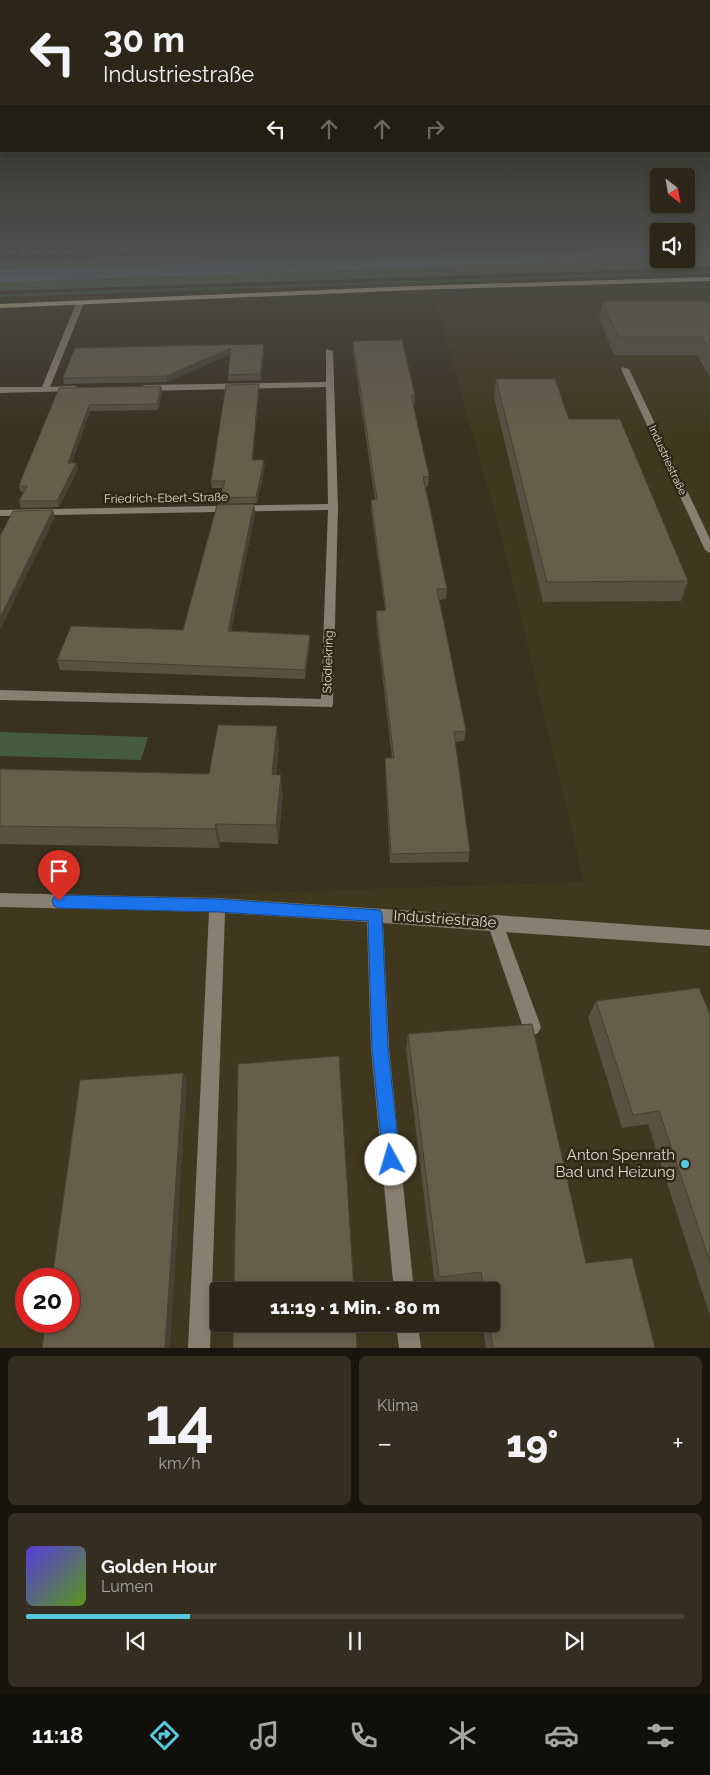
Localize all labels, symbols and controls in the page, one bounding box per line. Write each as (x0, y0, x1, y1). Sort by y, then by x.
text: 30 m (103, 19, 185, 60)
icon: left (20, 20, 85, 85)
text: Industriestraße (103, 61, 254, 87)
icon: left (262, 115, 290, 143)
icon: ahead (315, 115, 343, 143)
icon: ahead (368, 115, 396, 143)
icon: right (421, 115, 449, 143)
north arrow (650, 168, 695, 212)
map controls (650, 168, 695, 268)
button: sound (650, 223, 695, 268)
street label: Industriestraße (646, 423, 690, 498)
street label: Friedrich-Ebert-Straße (104, 490, 228, 506)
street label: Stodiekring (320, 630, 336, 694)
pin (38, 850, 80, 901)
icon: arrive (45, 857, 73, 885)
street label: Industriestraße (393, 906, 497, 932)
position arrow (364, 1133, 416, 1185)
place label: Anton Spenrath Bad und Heizung (556, 1146, 675, 1181)
marker: Anton Spenrath Bad und Heizung (679, 1158, 691, 1170)
speed limit sign: 20 (15, 1268, 80, 1333)
text: 11:19 · 1 Min. · 80 m (270, 1296, 440, 1318)
text: 14 (145, 1383, 214, 1459)
text: Klima (377, 1396, 419, 1415)
text: 19° (506, 1421, 558, 1466)
text: − (377, 1427, 392, 1460)
text: + (672, 1427, 684, 1460)
text: km/h (158, 1454, 201, 1473)
text: Golden Hour (101, 1555, 217, 1577)
text: Lumen (101, 1577, 153, 1596)
icon: previous (122, 1627, 150, 1655)
icon: pause (341, 1627, 369, 1655)
icon: next (560, 1627, 588, 1655)
icon: directions (147, 1718, 182, 1753)
icon: music (247, 1718, 282, 1753)
icon: phone (346, 1718, 381, 1753)
icon: climate (445, 1718, 480, 1753)
icon: car (544, 1718, 579, 1753)
icon: filters (643, 1718, 678, 1753)
text: 11:18 (32, 1722, 83, 1748)

